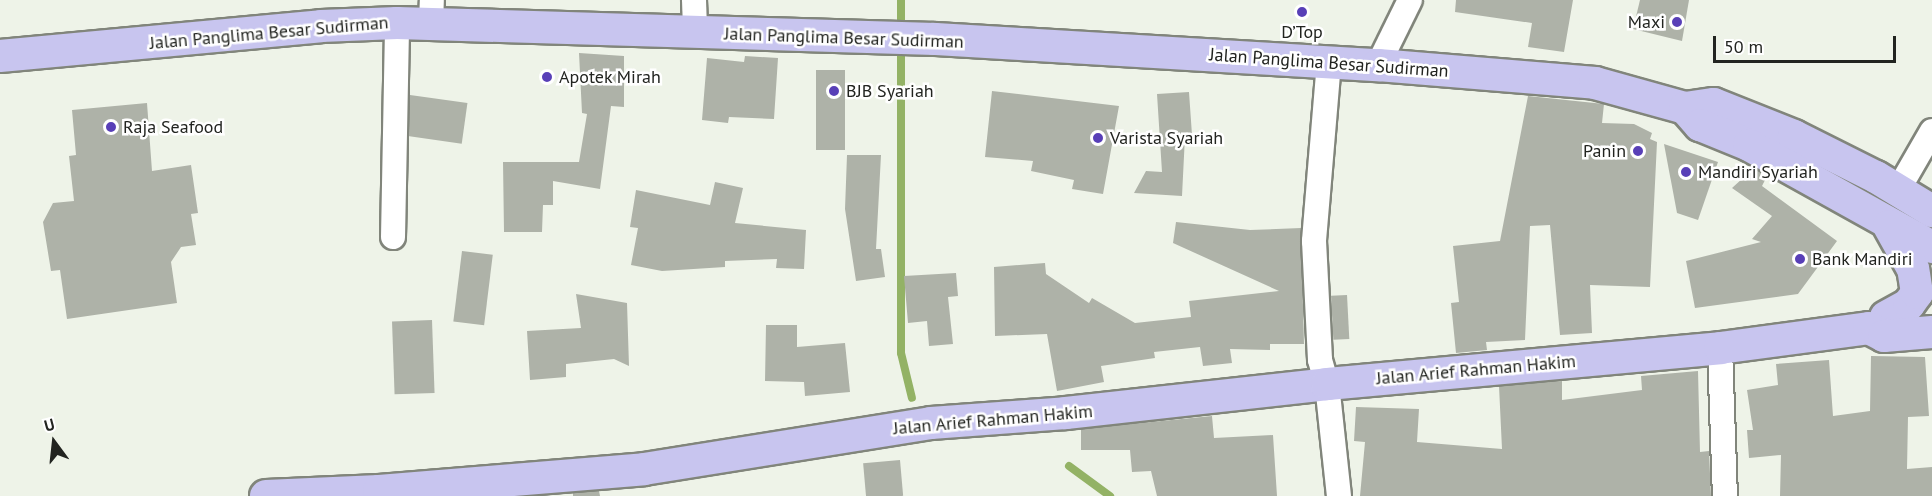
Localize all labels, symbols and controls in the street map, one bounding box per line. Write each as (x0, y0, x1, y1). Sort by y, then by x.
marker: D’Top (1295, 5, 1309, 19)
place label: Maxi (1628, 11, 1665, 33)
street label: Jalan Panglima Besar Sudirman (149, 12, 389, 54)
marker: Maxi (1670, 15, 1684, 29)
place label: D’Top (1281, 21, 1323, 43)
street label: Jalan Panglima Besar Sudirman (724, 23, 964, 53)
scale bar (1716, 24, 1899, 62)
text: 50 m (1724, 35, 1763, 58)
street label: Jalan Panglima Besar Sudirman (1209, 44, 1449, 82)
place label: Apotek Mirah (559, 66, 661, 88)
marker: Apotek Mirah (540, 70, 554, 84)
place label: BJB Syariah (846, 80, 934, 102)
marker: BJB Syariah (827, 84, 841, 98)
place label: Raja Seafood (123, 116, 223, 138)
marker: Raja Seafood (104, 120, 118, 134)
place label: Varista Syariah (1110, 127, 1223, 149)
marker: Varista Syariah (1091, 131, 1105, 145)
place label: Panin (1583, 140, 1626, 162)
marker: Panin (1631, 144, 1645, 158)
place label: Mandiri Syariah (1698, 161, 1818, 183)
marker: Mandiri Syariah (1679, 165, 1693, 179)
place label: Bank Mandiri (1812, 248, 1913, 270)
marker: Bank Mandiri (1793, 252, 1807, 266)
street label: Jalan Arief Rahman Hakim (1375, 350, 1577, 390)
street label: Jalan Arief Rahman Hakim (892, 400, 1094, 440)
north arrow (24, 412, 84, 472)
text: U (42, 414, 57, 436)

